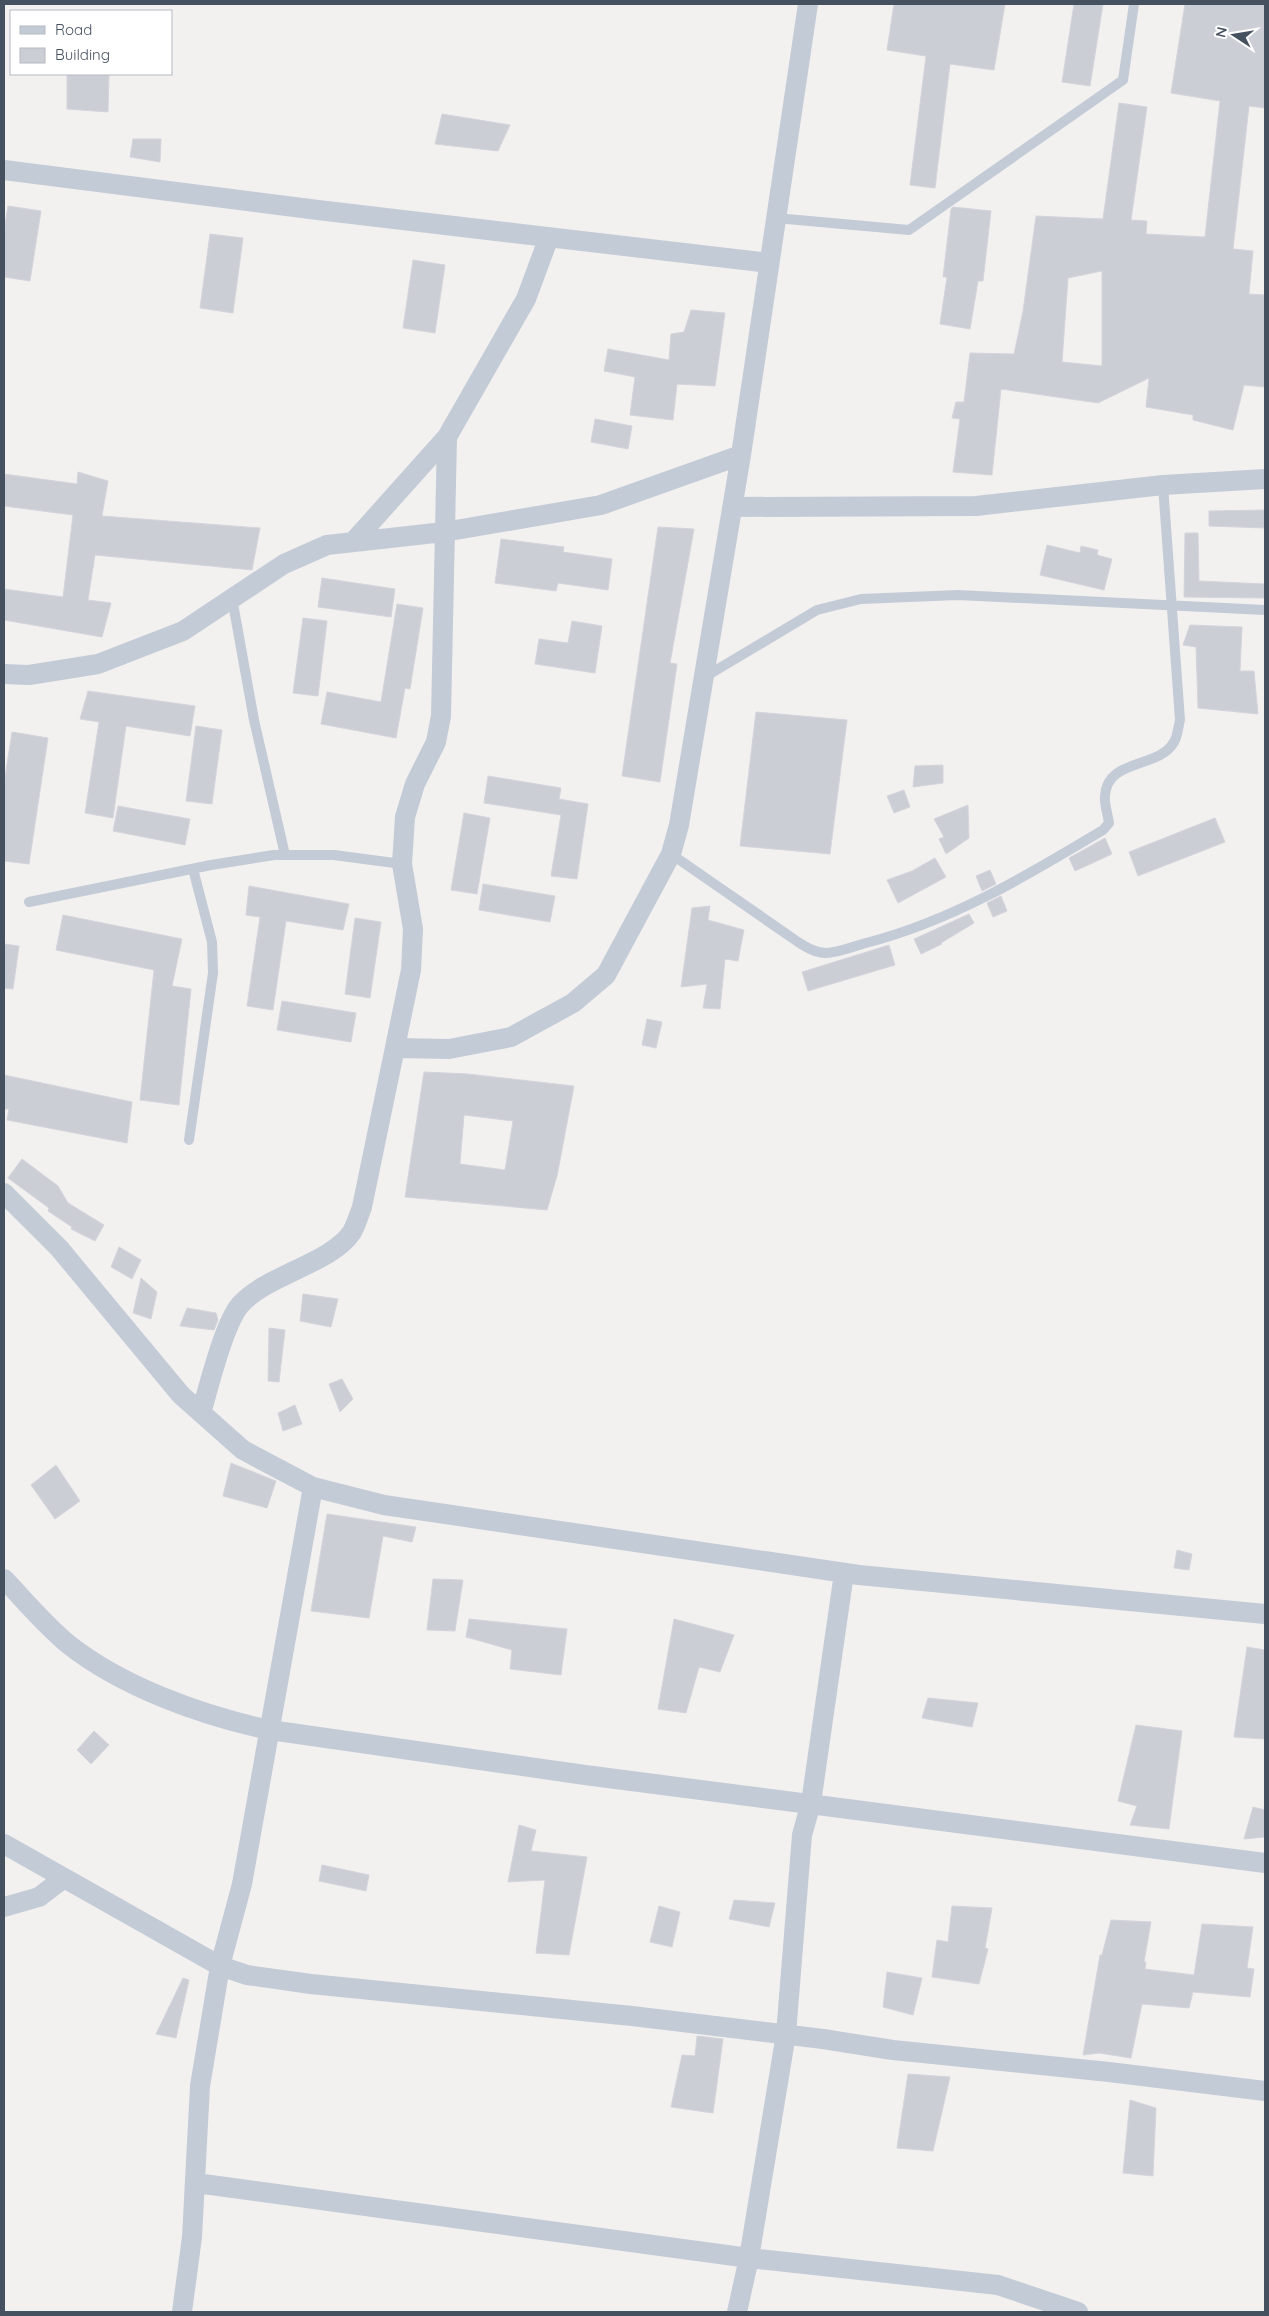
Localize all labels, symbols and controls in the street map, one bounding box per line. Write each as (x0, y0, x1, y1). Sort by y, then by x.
legend (10, 10, 172, 75)
north arrow (1209, 10, 1259, 60)
text: Road (55, 20, 92, 39)
text: N (1211, 25, 1231, 39)
text: Building (55, 45, 110, 64)

